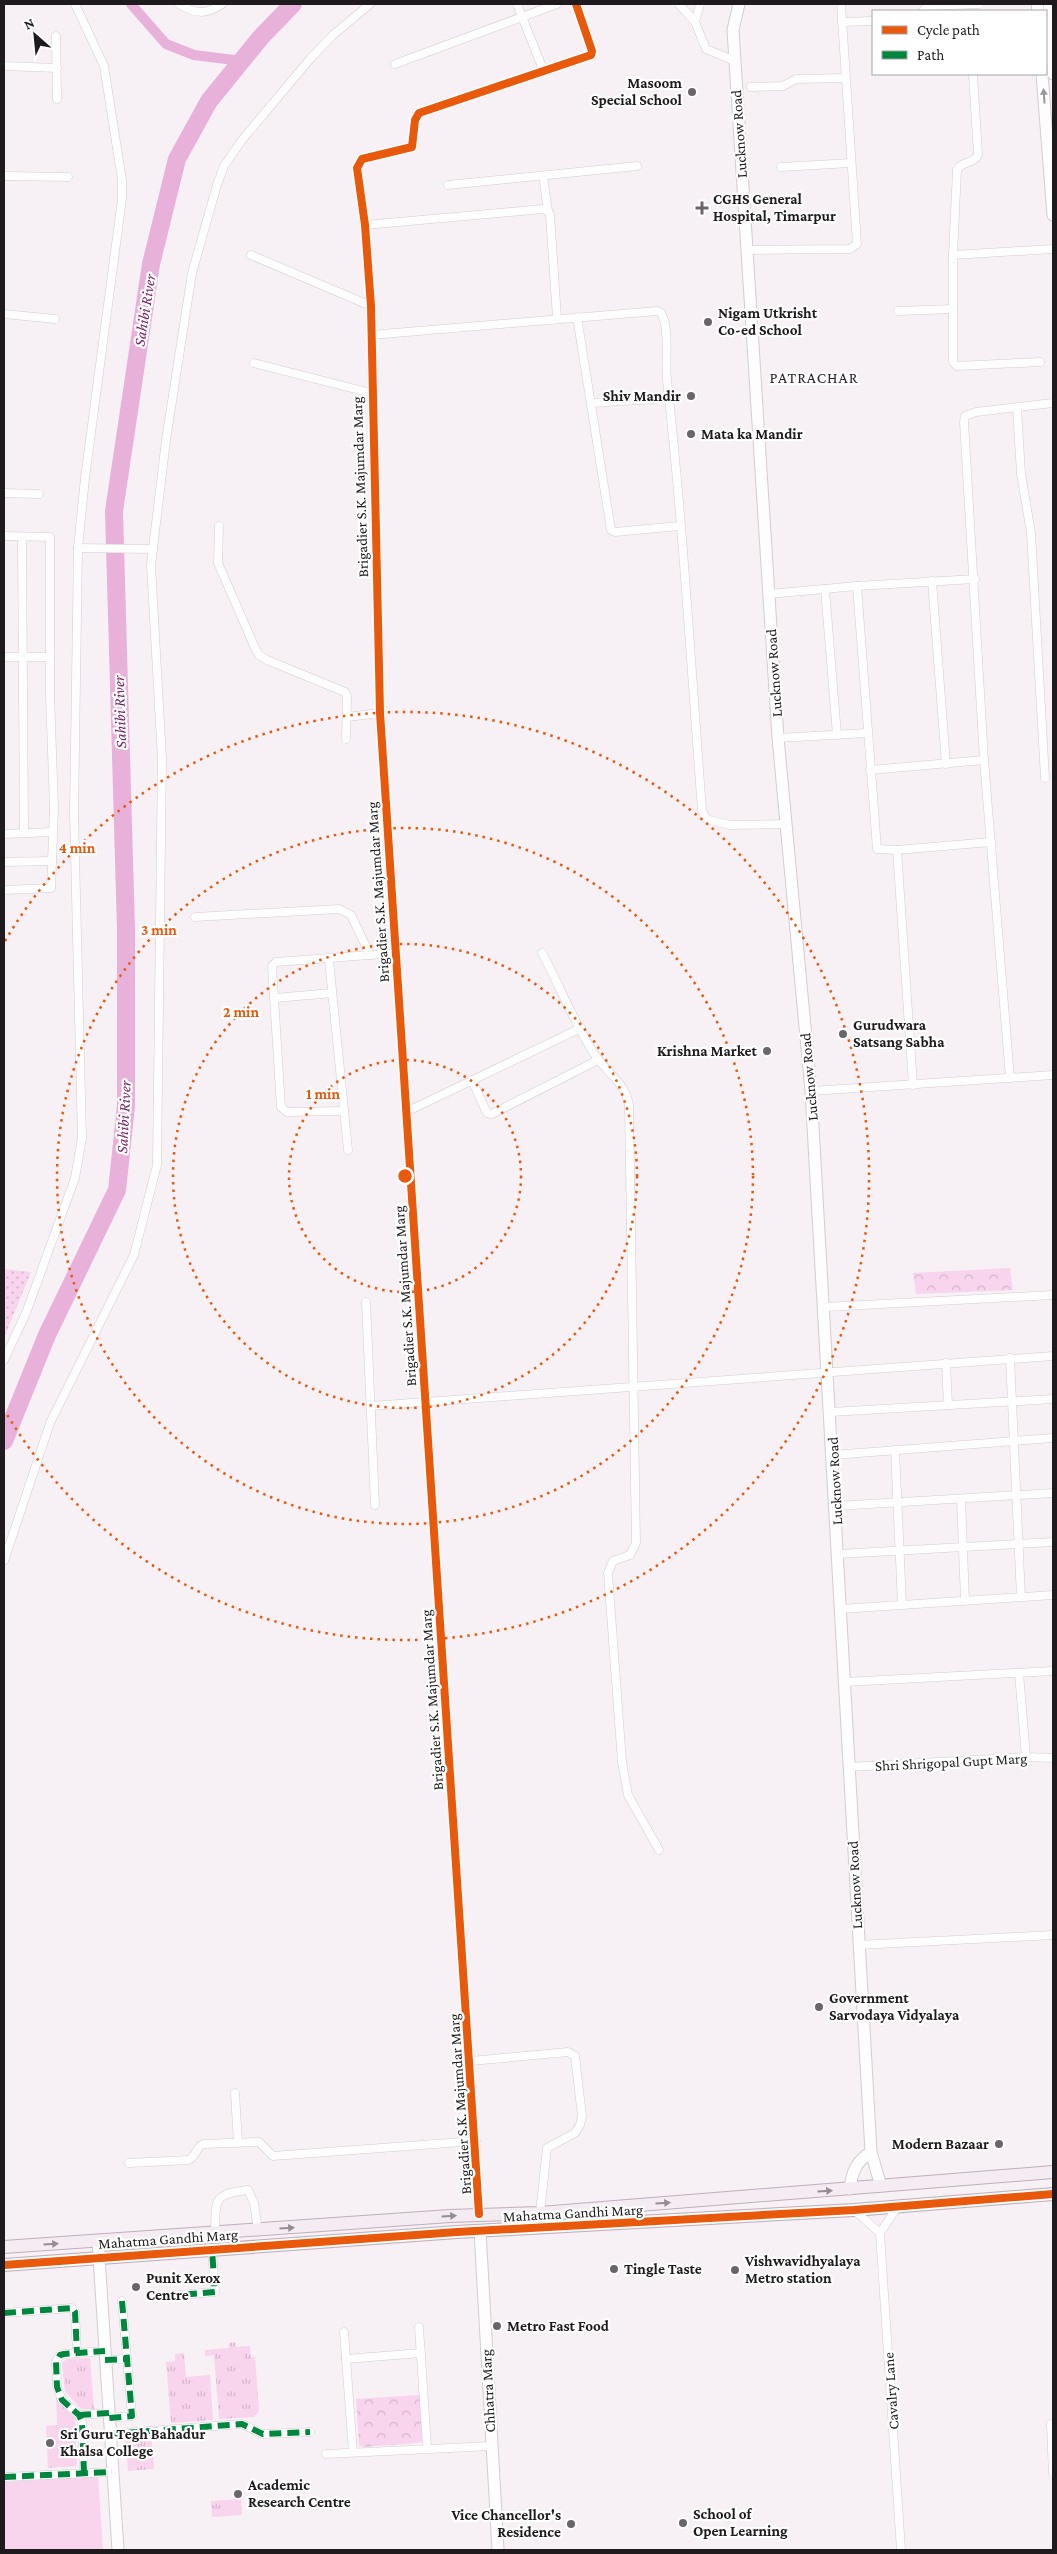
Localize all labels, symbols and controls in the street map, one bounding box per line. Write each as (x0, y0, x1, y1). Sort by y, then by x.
north arrow (10, 10, 60, 60)
legend (872, 10, 1047, 75)
text: N (21, 14, 37, 33)
text: Cycle path (917, 22, 980, 39)
text: Path (917, 47, 944, 63)
place label: Masoom Special School (591, 75, 683, 108)
marker: Masoom Special School (686, 86, 698, 98)
one-way arrow (1039, 88, 1047, 104)
street label: Lucknow Road (728, 89, 750, 179)
place label: CGHS General Hospital, Timarpur (713, 191, 836, 224)
marker: CGHS General Hospital, Timarpur (695, 201, 709, 215)
water label: Sahibi River (130, 272, 159, 347)
place label: Nigam Utkrisht Co-ed School (718, 305, 818, 338)
marker: Nigam Utkrisht Co-ed School (702, 316, 714, 328)
district label: PATRACHAR (769, 369, 859, 386)
place label: Shiv Mandir (603, 388, 681, 404)
marker: Shiv Mandir (685, 390, 697, 402)
street label: Brigadier S.K. Majumdar Marg (349, 396, 372, 578)
place label: Mata ka Mandir (701, 426, 803, 442)
marker: Mata ka Mandir (685, 428, 697, 440)
street label: Lucknow Road (763, 628, 785, 718)
water label: Sahibi River (110, 675, 129, 749)
street label: Brigadier S.K. Majumdar Marg (364, 801, 393, 983)
text: 4 min (59, 840, 96, 856)
text: 3 min (141, 922, 177, 938)
text: 2 min (223, 1004, 259, 1020)
place label: Gurudwara Satsang Sabha (853, 1017, 945, 1050)
marker: Gurudwara Satsang Sabha (837, 1028, 849, 1040)
street label: Lucknow Road (797, 1032, 821, 1122)
place label: Krishna Market (657, 1043, 758, 1059)
marker: Krishna Market (761, 1045, 773, 1057)
water label: Sahibi River (113, 1080, 134, 1154)
text: 1 min (306, 1086, 340, 1102)
centre of rings (396, 1167, 414, 1185)
street label: Brigadier S.K. Majumdar Marg (391, 1205, 420, 1387)
street label: Lucknow Road (825, 1436, 845, 1526)
street label: Brigadier S.K. Majumdar Marg (418, 1609, 447, 1791)
street label: Shri Shrigopal Gupt Marg (874, 1750, 1028, 1775)
street label: Lucknow Road (845, 1840, 865, 1930)
place label: Government Sarvodaya Vidyalaya (829, 1990, 960, 2023)
marker: Government Sarvodaya Vidyalaya (813, 2001, 825, 2013)
street label: Brigadier S.K. Majumdar Marg (446, 2013, 475, 2195)
place label: Modern Bazaar (892, 2136, 989, 2152)
marker: Modern Bazaar (993, 2138, 1005, 2150)
one-way arrow (818, 2186, 834, 2194)
one-way arrow (656, 2199, 672, 2207)
street label: Mahatma Gandhi Marg (503, 2201, 643, 2226)
one-way arrow (441, 2211, 457, 2219)
one-way arrow (279, 2223, 295, 2231)
street label: Mahatma Gandhi Marg (98, 2226, 238, 2253)
one-way arrow (43, 2240, 59, 2248)
place label: Vishwavidhyalaya Metro station (744, 2253, 861, 2286)
place label: Tingle Taste (624, 2261, 702, 2277)
marker: Tingle Taste (608, 2263, 620, 2275)
marker: Vishwavidhyalaya Metro station (729, 2264, 741, 2276)
place label: Punit Xerox Centre (146, 2270, 221, 2303)
marker: Punit Xerox Centre (130, 2281, 142, 2293)
place label: Metro Fast Food (507, 2318, 610, 2334)
marker: Metro Fast Food (491, 2320, 503, 2332)
street label: Chhatra Marg (478, 2349, 499, 2433)
street label: Cavalry Lane (880, 2351, 903, 2430)
place label: Sri Guru Tegh Bahadur Khalsa College (60, 2426, 206, 2459)
marker: Sri Guru Tegh Bahadur Khalsa College (44, 2437, 56, 2449)
place label: Academic Research Centre (247, 2477, 351, 2510)
marker: Academic Research Centre (232, 2488, 244, 2500)
place label: School of Open Learning (693, 2506, 788, 2539)
place label: Vice Chancellor's Residence (450, 2507, 561, 2540)
marker: School of Open Learning (677, 2517, 689, 2529)
marker: Vice Chancellor's Residence (565, 2518, 577, 2530)

